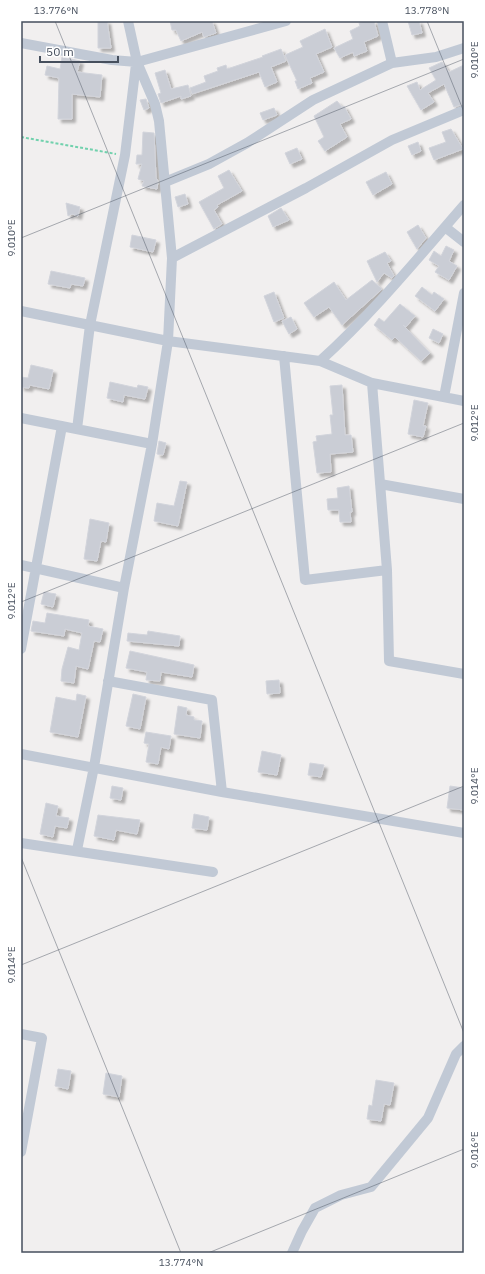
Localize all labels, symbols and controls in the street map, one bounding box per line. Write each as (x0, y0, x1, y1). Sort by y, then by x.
text: 13.776°N (34, 4, 78, 17)
text: 13.778°N (405, 4, 449, 17)
scale bar (40, 38, 118, 64)
text: 9.010°E (468, 41, 481, 79)
text: 50 m (46, 44, 74, 59)
text: 9.010°E (5, 219, 18, 257)
text: 9.012°E (468, 404, 481, 442)
text: 9.012°E (5, 582, 18, 620)
text: 9.014°E (468, 767, 481, 805)
text: 9.014°E (5, 946, 18, 984)
text: 9.016°E (468, 1131, 481, 1169)
text: 13.774°N (159, 1256, 203, 1269)

